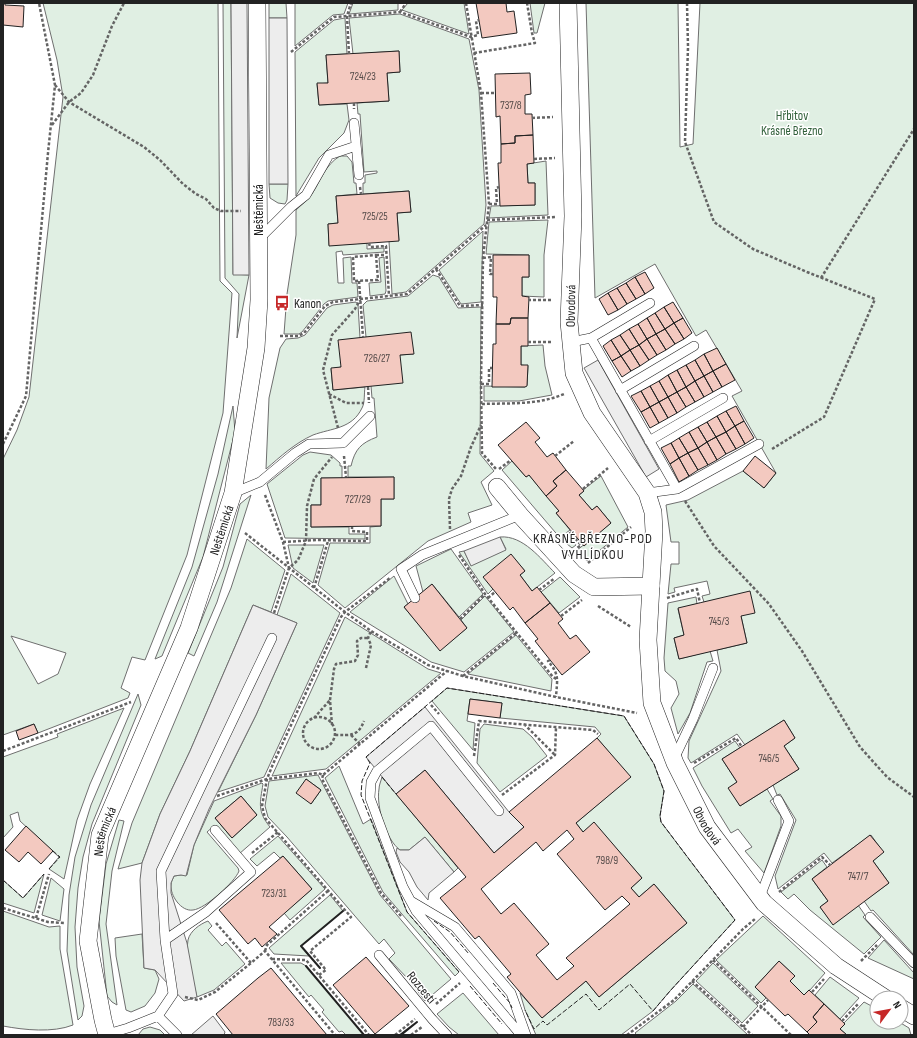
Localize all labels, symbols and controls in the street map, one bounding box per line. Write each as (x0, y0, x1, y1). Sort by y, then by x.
house number: 724/23 (350, 70, 376, 83)
house number: 737/8 (500, 99, 522, 112)
park label: Hřbitov Krásné Březno (761, 108, 823, 139)
street label: Neštěmická (251, 184, 267, 236)
house number: 725/25 (362, 210, 388, 223)
street label: Obvodová (563, 285, 579, 327)
bus stop icon: Kanon (273, 294, 291, 312)
place label: Kanon (294, 296, 321, 312)
house number: 726/27 (364, 352, 391, 365)
house number: 727/29 (345, 493, 371, 506)
street label: Neštěmická (206, 503, 237, 557)
district label: KRÁSNÉ BŘEZNO-POD VYHLÍDKOU (533, 530, 653, 563)
house number: 745/3 (709, 615, 730, 628)
house number: 746/5 (759, 752, 779, 765)
street label: Neštěmická (91, 804, 120, 857)
street label: Obvodová (689, 804, 725, 848)
house number: 798/9 (596, 854, 618, 867)
house number: 747/7 (848, 870, 869, 883)
house number: 723/31 (261, 887, 287, 900)
street label: Rozcestí (403, 968, 440, 1007)
north arrow (869, 990, 909, 1030)
text: N (890, 999, 904, 1011)
house number: 783/33 (268, 1016, 294, 1029)

